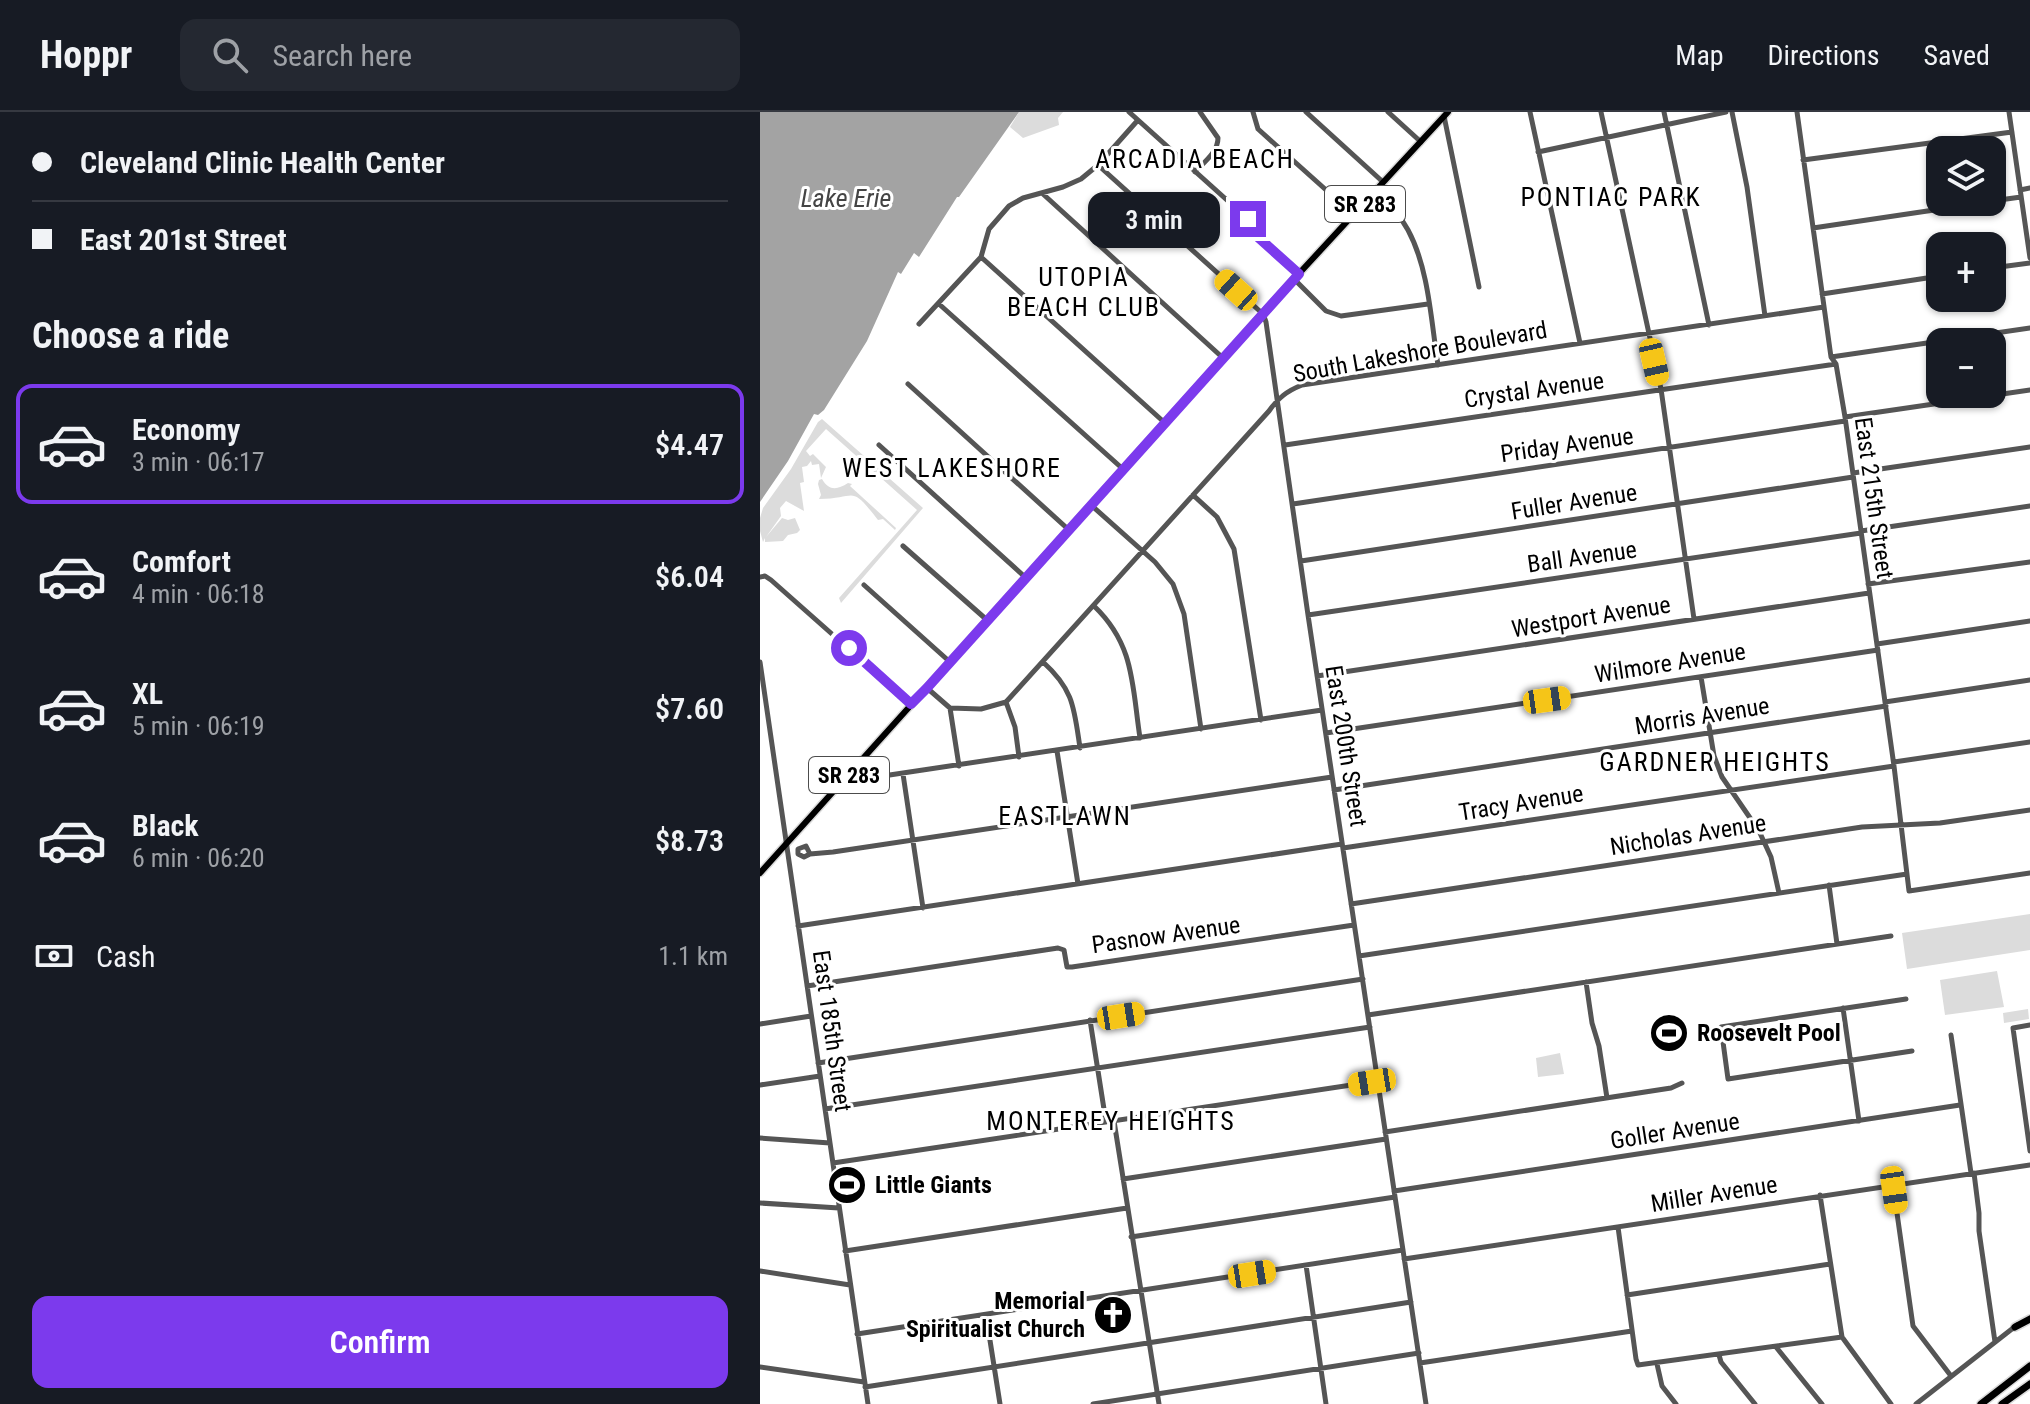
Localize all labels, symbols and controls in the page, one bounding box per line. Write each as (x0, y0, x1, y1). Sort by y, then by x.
search box (180, 19, 740, 91)
text: Hoppr (40, 33, 132, 77)
icon: search (208, 33, 252, 77)
text: Search here (272, 38, 412, 73)
text: Map (1675, 39, 1724, 72)
text: Directions (1768, 39, 1879, 72)
text: Saved (1923, 39, 1990, 72)
map controls (1926, 136, 2006, 408)
button: layers (1926, 136, 2006, 216)
district label: ARCADIA BEACH (1095, 144, 1295, 174)
text: Cleveland Clinic Health Center (80, 145, 445, 180)
district label: PONTIAC PARK (1520, 182, 1702, 212)
water label: Lake Erie (801, 183, 891, 213)
road number: SR 283 (1325, 186, 1405, 222)
callout: 3 min (1088, 191, 1220, 247)
route end (1230, 201, 1266, 237)
text: 3 min (1125, 205, 1183, 235)
text: East 201st Street (80, 222, 287, 257)
button: + (1926, 232, 2006, 312)
district label: UTOPIA BEACH CLUB (1007, 262, 1161, 322)
car (1210, 265, 1262, 315)
text: Choose a ride (32, 315, 229, 357)
street label: South Lakeshore Boulevard (1291, 316, 1549, 388)
button: − (1926, 328, 2006, 408)
car (1637, 336, 1671, 388)
street label: Crystal Avenue (1462, 366, 1606, 414)
icon: car (36, 408, 108, 480)
text: Economy (132, 412, 240, 447)
street label: East 215th Street (1849, 415, 1899, 581)
street label: Priday Avenue (1499, 422, 1635, 468)
text: $4.47 (655, 427, 724, 462)
text: 3 min · 06:17 (132, 447, 265, 477)
district label: WEST LAKESHORE (842, 453, 1062, 483)
street label: Fuller Avenue (1509, 478, 1639, 526)
street label: Ball Avenue (1525, 535, 1639, 579)
icon: car (36, 540, 108, 612)
text: Comfort (132, 544, 231, 579)
text: $6.04 (655, 559, 724, 594)
text: 4 min · 06:18 (132, 579, 265, 609)
street label: Westport Avenue (1509, 591, 1673, 643)
route start (831, 630, 867, 666)
street label: Wilmore Avenue (1593, 637, 1747, 689)
street label: East 200th Street (1319, 663, 1373, 829)
icon: car (36, 672, 108, 744)
text: XL (132, 676, 163, 711)
car (1522, 685, 1572, 715)
text: $7.60 (655, 691, 724, 726)
street label: Morris Avenue (1633, 692, 1771, 740)
text: 5 min · 06:19 (132, 711, 265, 741)
district label: GARDNER HEIGHTS (1599, 747, 1831, 777)
road number: SR 283 (809, 757, 889, 793)
street label: Tracy Avenue (1457, 779, 1585, 827)
district label: EASTLAWN (998, 801, 1132, 831)
icon: car (36, 804, 108, 876)
text: Black (132, 808, 199, 843)
street label: Nicholas Avenue (1608, 809, 1768, 861)
text: $8.73 (655, 823, 724, 858)
text: 6 min · 06:20 (132, 843, 265, 873)
street label: Pasnow Avenue (1090, 911, 1242, 959)
icon: cash (32, 934, 76, 978)
text: Cash (96, 939, 156, 974)
text: 1.1 km (658, 941, 728, 971)
street label: East 185th Street (807, 948, 857, 1114)
car (1095, 1000, 1147, 1032)
sports icon: Roosevelt Pool (1648, 1012, 1690, 1054)
place label: Roosevelt Pool (1697, 1019, 1841, 1047)
car (1346, 1066, 1398, 1098)
district label: MONTEREY HEIGHTS (986, 1106, 1236, 1136)
street label: Goller Avenue (1608, 1107, 1742, 1155)
sports icon: Little Giants (826, 1164, 868, 1206)
car (1879, 1165, 1909, 1215)
street label: Miller Avenue (1649, 1170, 1779, 1218)
place label: Little Giants (875, 1171, 992, 1199)
car (1226, 1258, 1278, 1290)
place label: Memorial Spiritualist Church (906, 1287, 1085, 1343)
church icon: Memorial Spiritualist Church (1092, 1294, 1134, 1336)
button: Confirm (32, 1296, 728, 1388)

